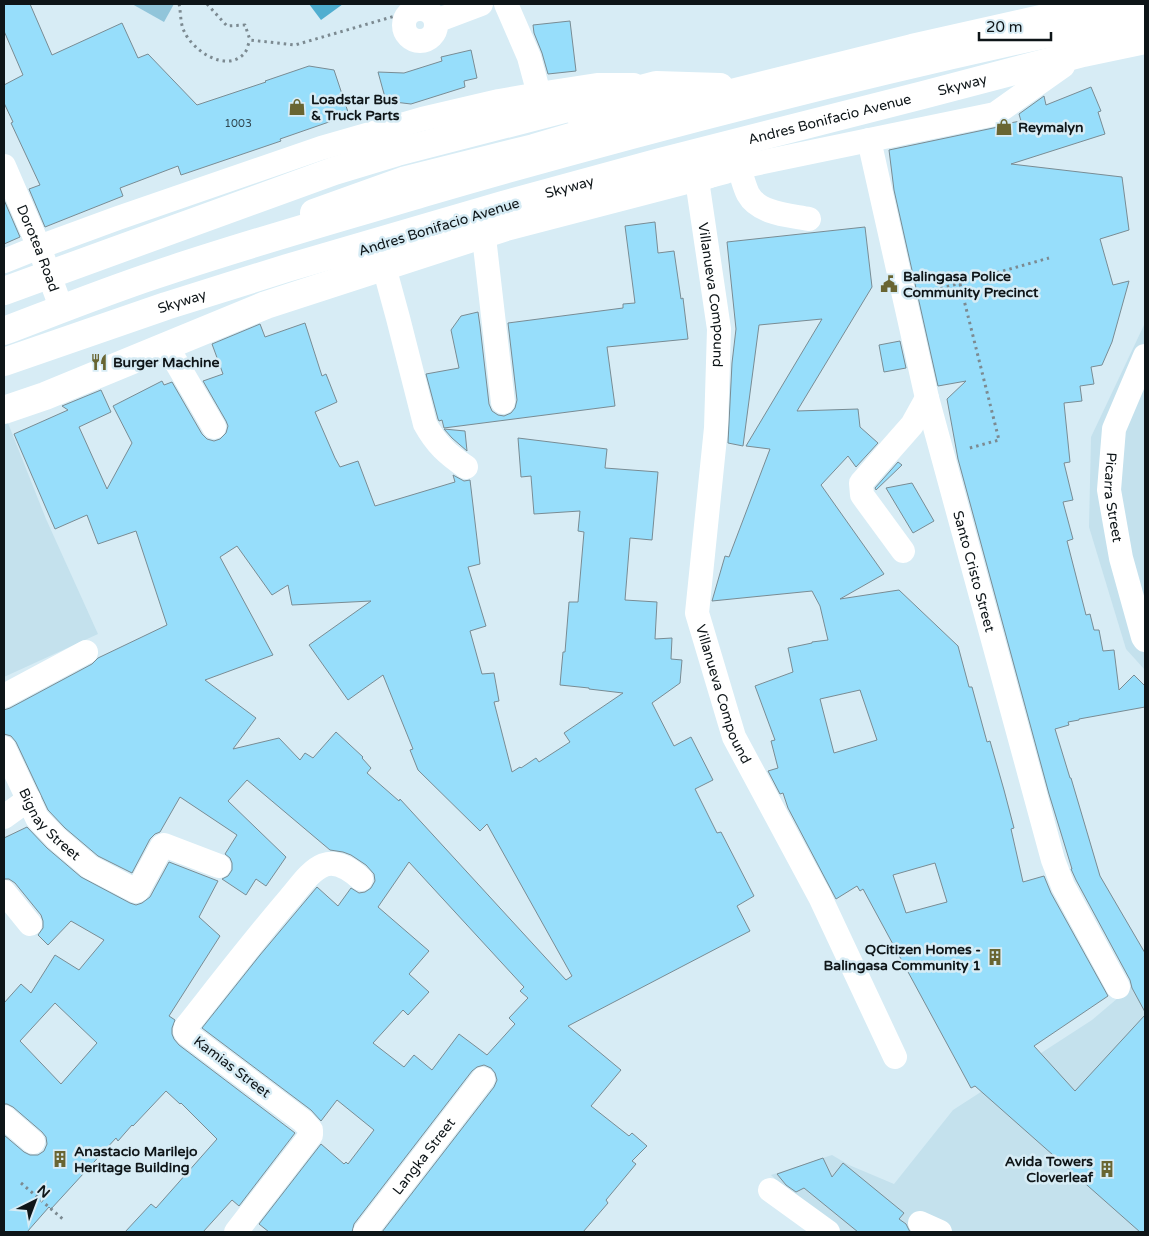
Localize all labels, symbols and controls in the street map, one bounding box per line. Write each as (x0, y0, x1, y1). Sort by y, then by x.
scale bar (979, 10, 1052, 42)
text: 20 m (986, 18, 1023, 36)
street label: Skyway (936, 70, 989, 99)
street label: Andres Bonifacio Avenue (746, 90, 913, 148)
place label: Loadstar Bus & Truck Parts (311, 91, 400, 124)
shop icon: Loadstar Bus & Truck Parts (287, 97, 307, 117)
house number: 1003 (224, 117, 252, 130)
shop icon: Reymalyn (994, 117, 1014, 137)
place label: Reymalyn (1018, 119, 1084, 136)
street label: Skyway (543, 172, 596, 202)
street label: Andres Bonifacio Avenue (356, 194, 522, 260)
street label: Dorotea Road (13, 202, 63, 294)
street label: Villanueva Compound (695, 221, 728, 368)
place label: Balingasa Police Community Precinct (903, 268, 1039, 301)
public building icon: Balingasa Police Community Precinct (879, 274, 899, 294)
street label: Skyway (155, 285, 209, 317)
restaurant icon: Burger Machine (89, 352, 109, 372)
place label: Burger Machine (113, 354, 219, 371)
street label: Picarra Street (1100, 452, 1127, 544)
street label: Santo Cristo Street (950, 509, 999, 634)
street label: Villanueva Compound (692, 622, 755, 766)
street label: Bignay Street (16, 785, 85, 864)
place label: QCitizen Homes - Balingasa Community 1 (824, 941, 981, 974)
building icon: QCitizen Homes - Balingasa Community 1 (985, 947, 1005, 967)
street label: Kamias Street (190, 1033, 274, 1102)
street label: Langka Street (389, 1114, 459, 1198)
place label: Anastacio Marilejo Heritage Building (74, 1143, 198, 1176)
building icon: Anastacio Marilejo Heritage Building (50, 1149, 70, 1169)
place label: Avida Towers Cloverleaf (1005, 1153, 1094, 1186)
building icon: Avida Towers Cloverleaf (1097, 1159, 1117, 1179)
north arrow (10, 1176, 60, 1226)
text: N (33, 1182, 53, 1202)

